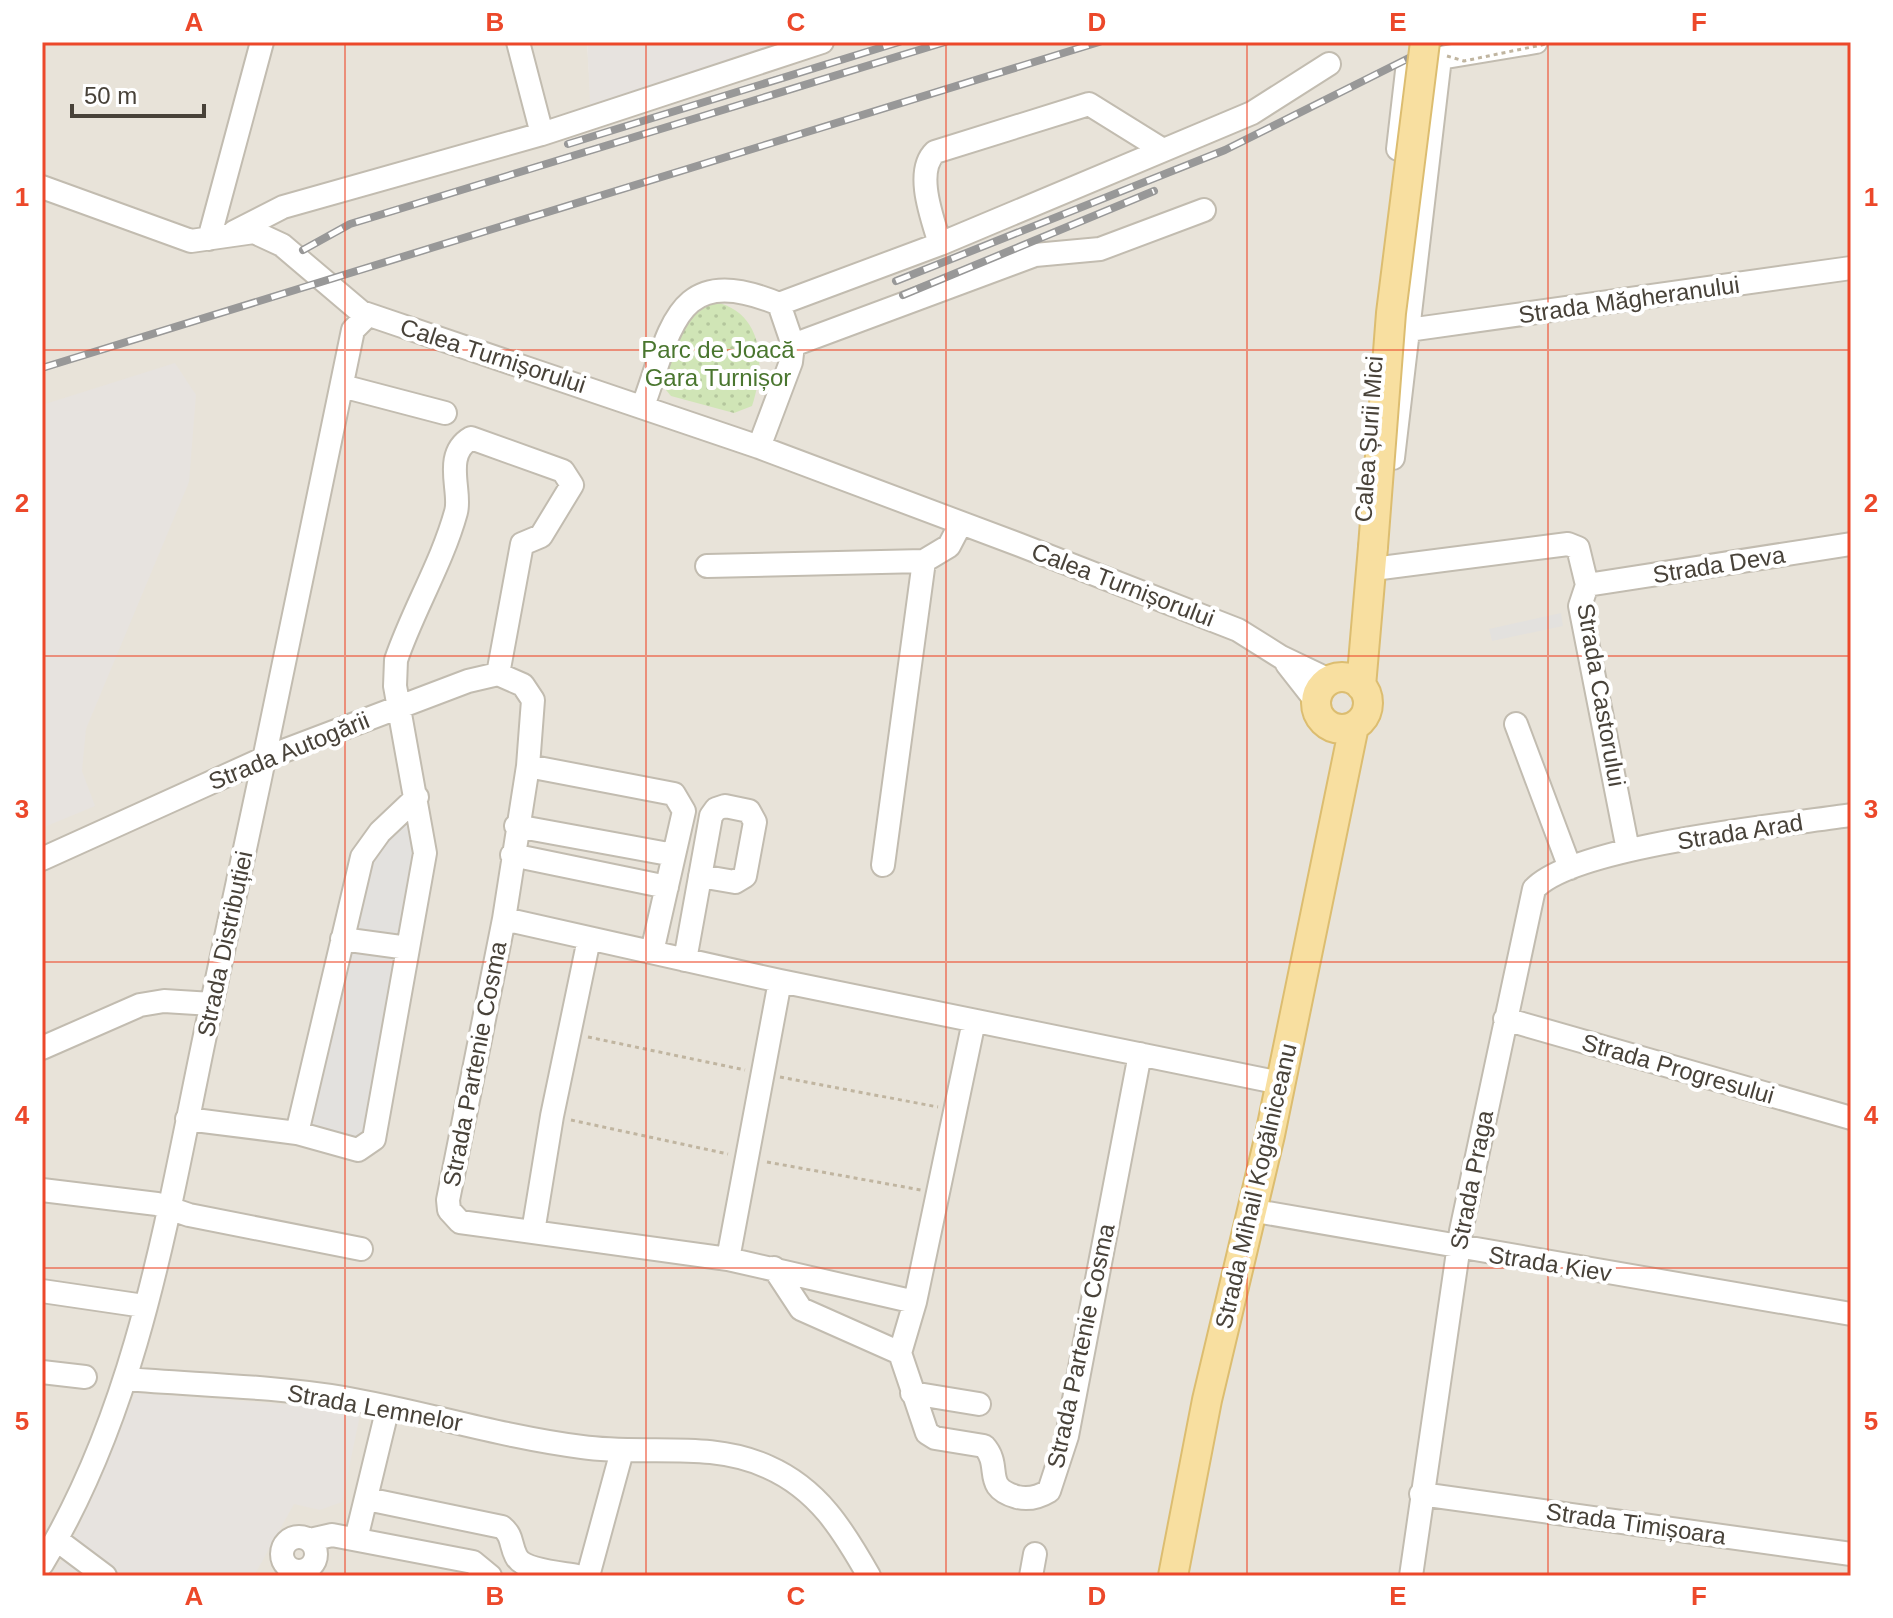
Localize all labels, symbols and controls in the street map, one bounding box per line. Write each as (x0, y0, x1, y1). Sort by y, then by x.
text: A (185, 7, 204, 37)
text: B (486, 7, 504, 37)
text: C (787, 7, 806, 37)
text: D (1088, 7, 1106, 37)
text: E (1389, 7, 1407, 37)
text: F (1691, 7, 1707, 37)
scale bar (72, 68, 204, 118)
text: 50 m (84, 82, 137, 109)
text: 1 (15, 182, 29, 212)
text: 1 (1864, 182, 1878, 212)
street label: Strada Măgheranului (1517, 271, 1741, 328)
street label: Calea Turnișorului (397, 313, 589, 398)
park label: Parc de Joacă Gara Turnișor (641, 336, 795, 391)
street label: Calea Șurii Mici (1349, 355, 1388, 523)
text: 2 (15, 488, 29, 518)
text: 2 (1864, 488, 1878, 518)
street label: Calea Turnișorului (1028, 537, 1218, 632)
street label: Strada Deva (1651, 541, 1788, 588)
street label: Strada Castorului (1572, 601, 1631, 789)
street label: Strada Autogării (205, 706, 373, 795)
text: 3 (15, 794, 29, 824)
text: 3 (1864, 794, 1878, 824)
street label: Strada Arad (1675, 808, 1805, 855)
street label: Strada Distribuției (192, 848, 257, 1039)
street label: Strada Partenie Cosma (437, 938, 512, 1189)
street label: Strada Progresului (1579, 1028, 1777, 1109)
street label: Strada Mihail Kogălniceanu (1209, 1041, 1302, 1331)
text: 4 (15, 1100, 30, 1130)
text: 4 (1864, 1100, 1879, 1130)
street label: Strada Praga (1445, 1107, 1498, 1252)
street label: Strada Partenie Cosma (1041, 1220, 1120, 1471)
street label: Strada Kiev (1487, 1240, 1613, 1287)
street label: Strada Lemnelor (285, 1379, 465, 1436)
text: 5 (15, 1406, 29, 1436)
text: 5 (1864, 1406, 1878, 1436)
street label: Strada Timișoara (1544, 1498, 1728, 1550)
text: A (185, 1581, 204, 1611)
text: B (486, 1581, 504, 1611)
text: C (787, 1581, 806, 1611)
text: D (1088, 1581, 1106, 1611)
text: E (1389, 1581, 1407, 1611)
text: F (1691, 1581, 1707, 1611)

